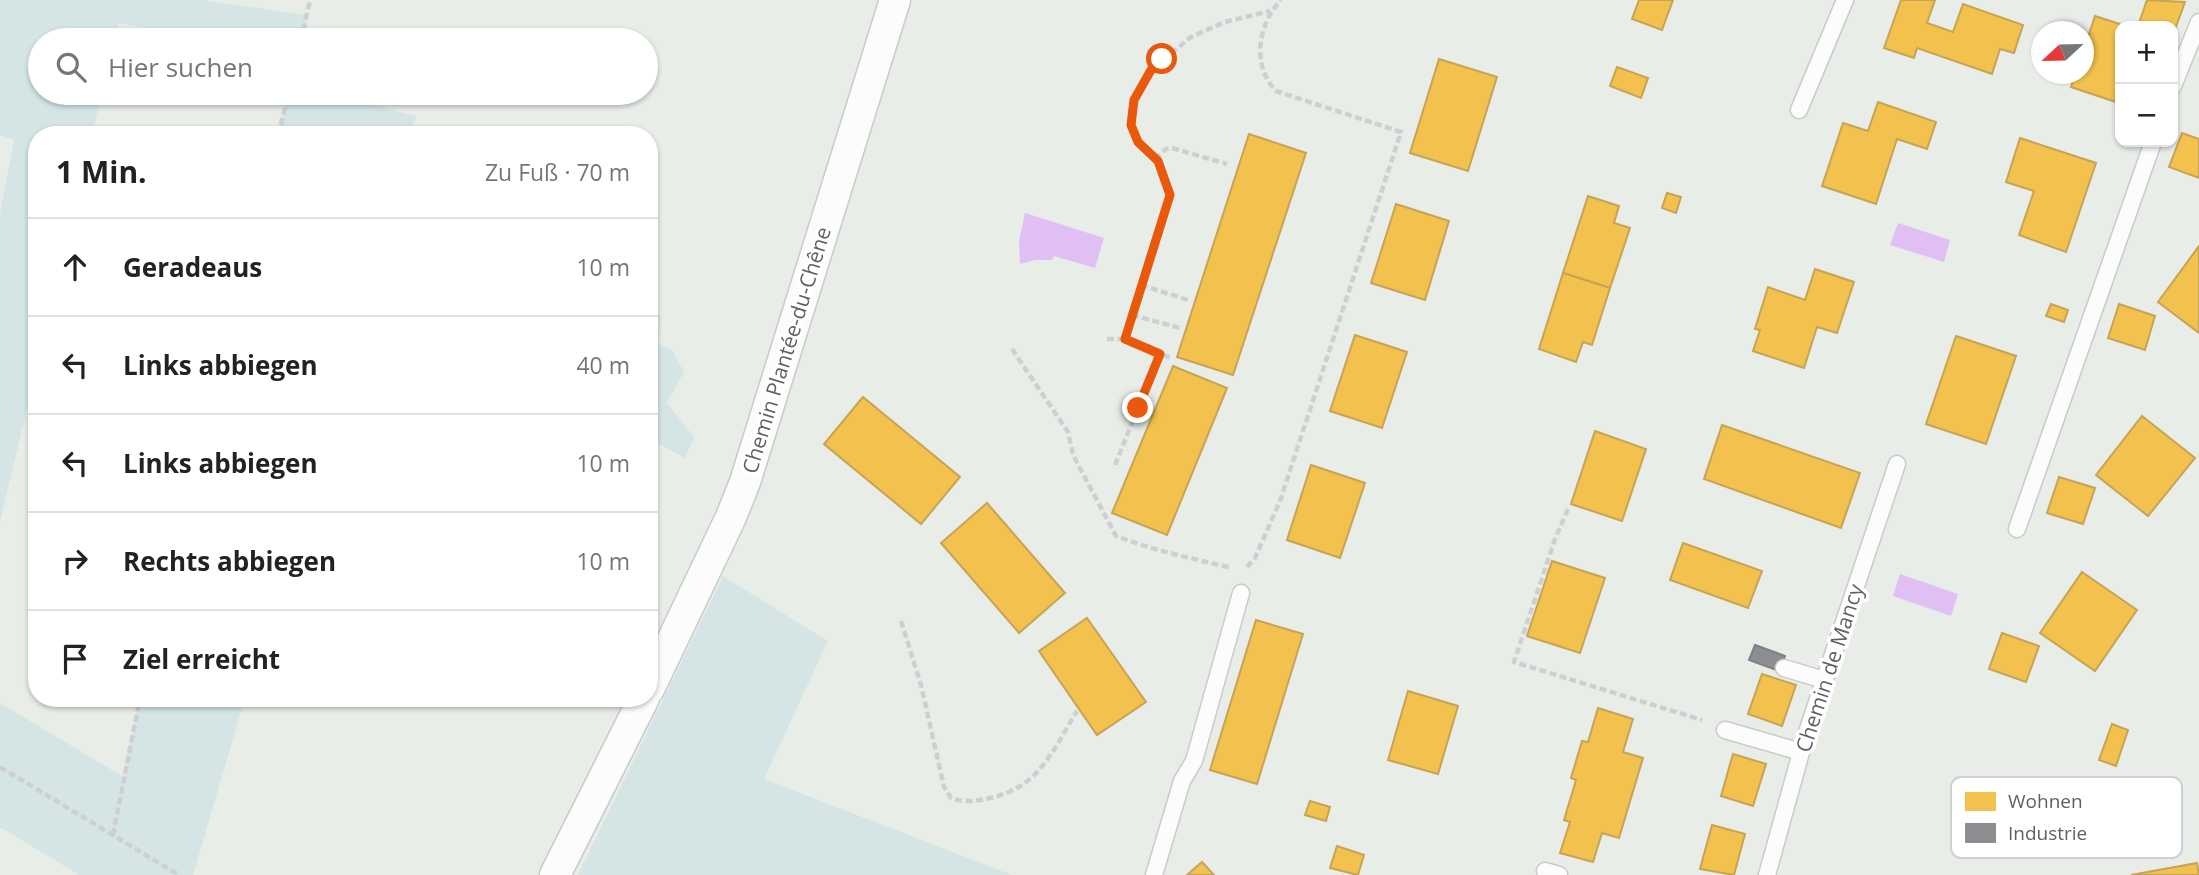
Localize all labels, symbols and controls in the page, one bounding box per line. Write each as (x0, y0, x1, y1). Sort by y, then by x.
north arrow (2031, 21, 2094, 84)
map controls (2115, 21, 2178, 147)
button: + (2115, 21, 2178, 84)
search box (28, 28, 658, 105)
route start (1146, 43, 1177, 74)
icon: search (52, 48, 90, 86)
text: Hier suchen (108, 49, 253, 85)
button: − (2115, 84, 2178, 147)
text: 1 Min. (56, 151, 147, 192)
text: Zu Fuß · 70 m (485, 156, 630, 188)
street label: Chemin Plantée-du-Chêne (735, 223, 837, 477)
icon: ahead (56, 248, 94, 286)
text: Geradeaus (123, 249, 262, 285)
text: 10 m (576, 251, 630, 283)
icon: left (56, 346, 94, 384)
text: Links abbiegen (123, 347, 318, 383)
text: 40 m (576, 349, 630, 381)
route end (1122, 392, 1153, 423)
icon: left (56, 444, 94, 482)
text: Links abbiegen (123, 445, 318, 481)
text: 10 m (576, 447, 630, 479)
icon: right (56, 542, 94, 580)
text: Rechts abbiegen (123, 543, 336, 579)
text: 10 m (576, 545, 630, 577)
street label: Chemin de Mancy (1789, 580, 1870, 756)
icon: arrive (56, 640, 94, 678)
text: Ziel erreicht (123, 641, 280, 677)
legend (1951, 777, 2182, 858)
text: Wohnen (2008, 788, 2083, 814)
text: Industrie (2008, 820, 2087, 846)

